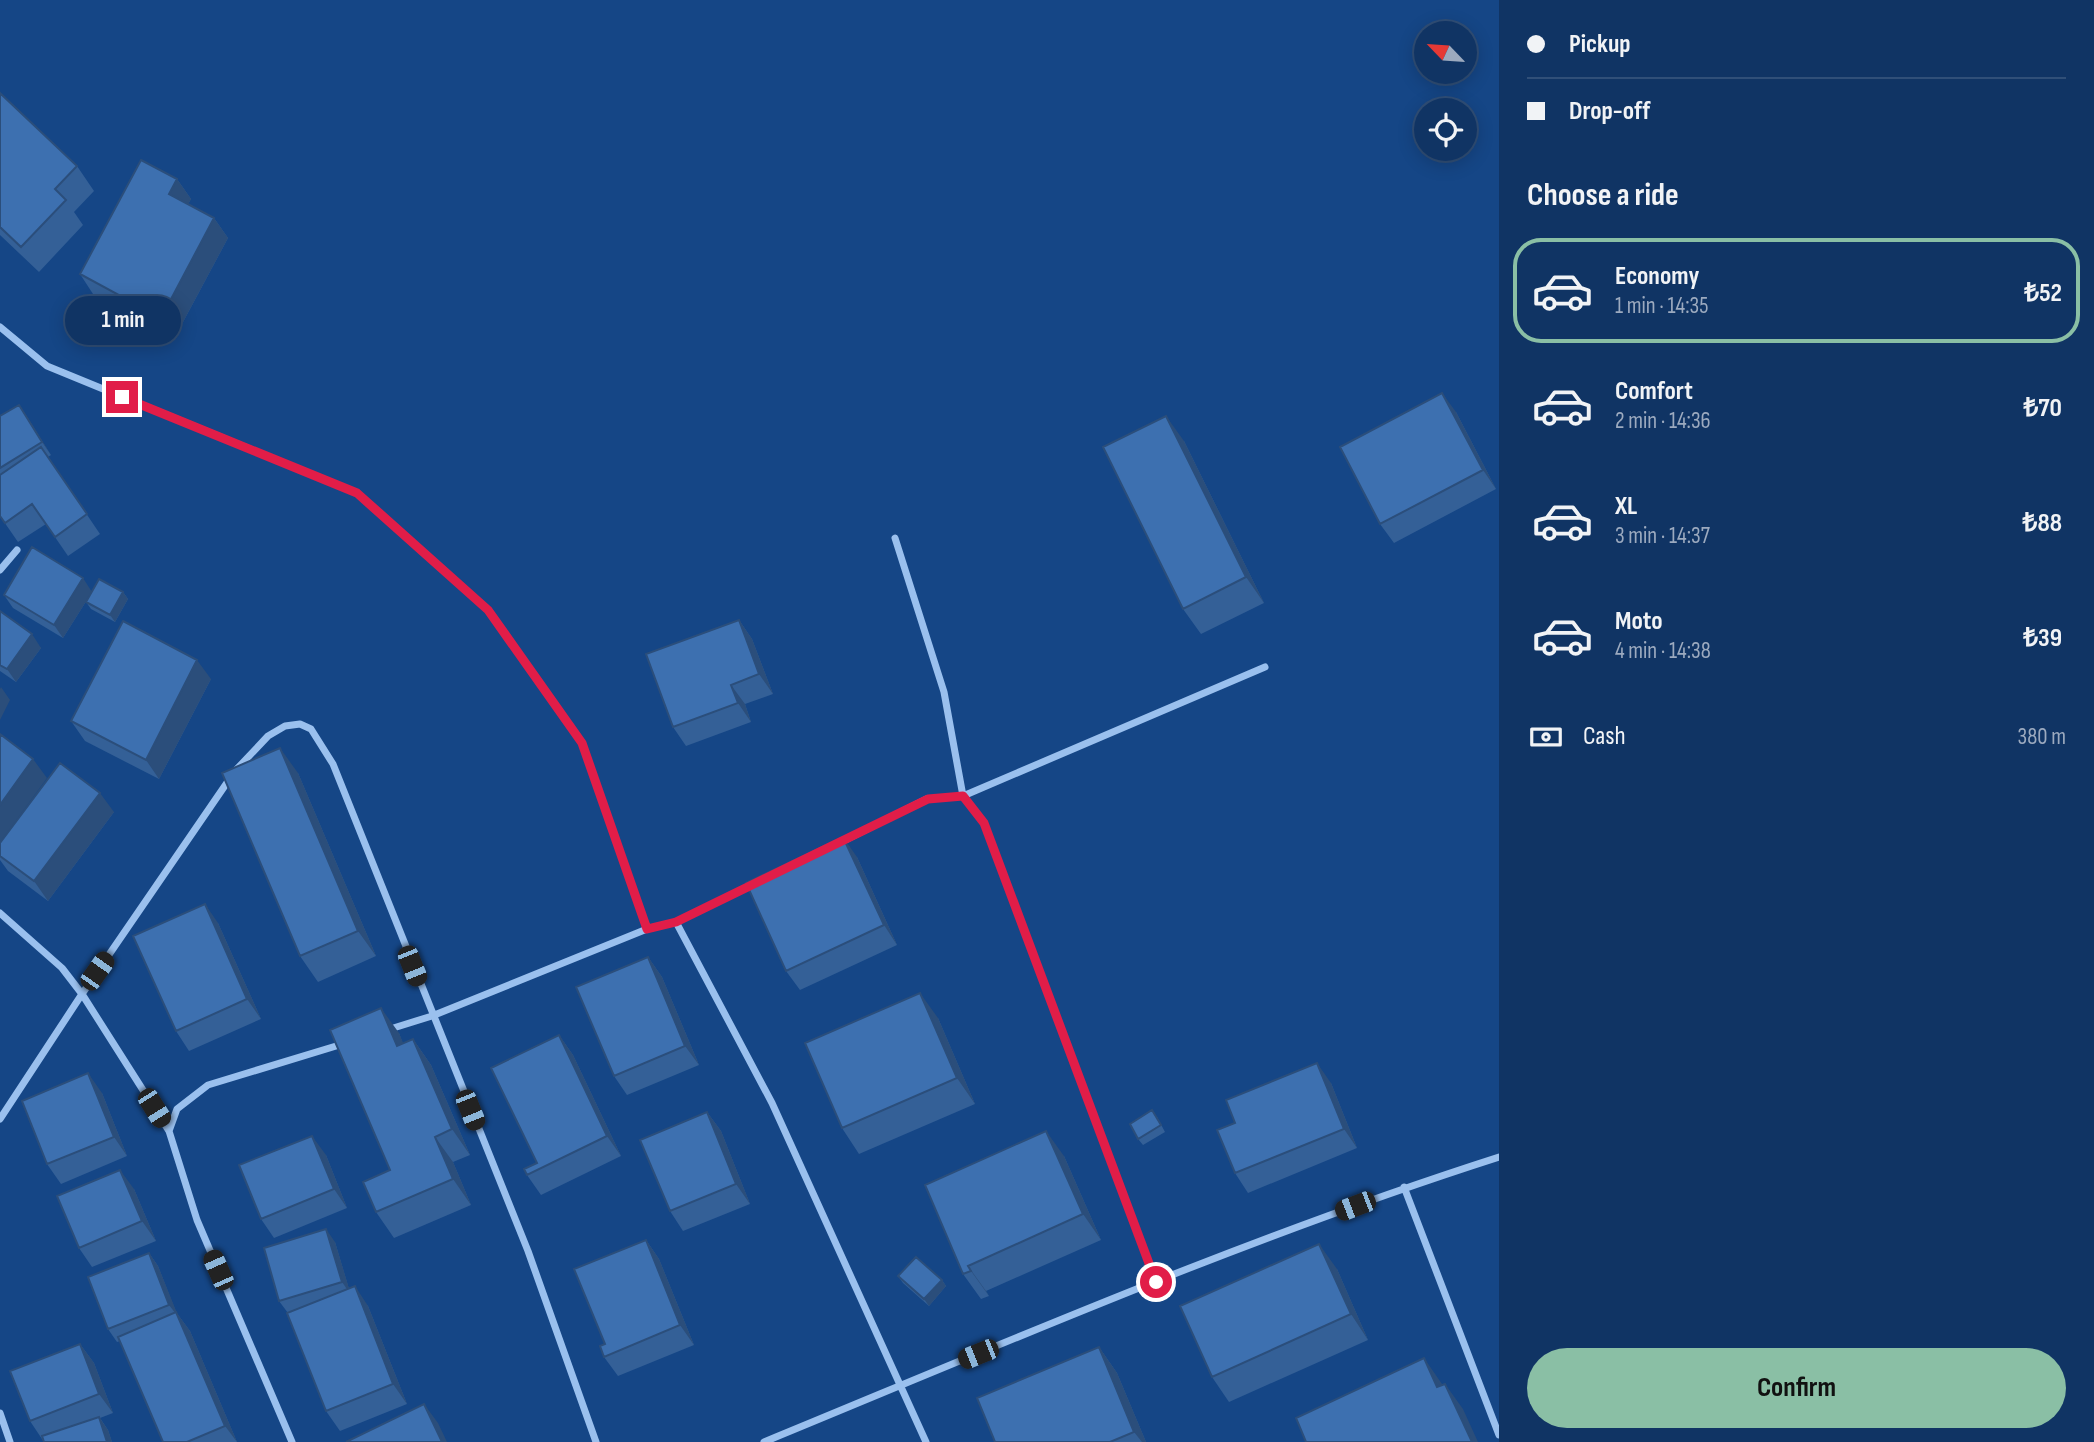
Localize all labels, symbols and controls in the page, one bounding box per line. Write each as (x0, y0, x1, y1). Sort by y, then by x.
north arrow (1414, 21, 1477, 84)
map controls (1414, 21, 1477, 161)
text: Pickup (1569, 29, 1631, 60)
text: Drop-off (1569, 96, 1650, 127)
button: locate (1414, 98, 1477, 161)
text: Choose a ride (1527, 176, 1679, 215)
icon: car (1531, 259, 1594, 322)
text: Economy (1615, 261, 1699, 292)
text: ₺52 (2024, 278, 2062, 309)
text: 1 min · 14:35 (1615, 292, 1708, 320)
callout: 1 min (64, 296, 180, 344)
text: 1 min (102, 306, 144, 334)
icon: car (1531, 374, 1594, 437)
text: Comfort (1615, 376, 1693, 407)
route end (106, 381, 138, 413)
text: ₺70 (2024, 393, 2062, 424)
text: 2 min · 14:36 (1615, 407, 1711, 435)
icon: car (1531, 489, 1594, 552)
text: XL (1615, 491, 1637, 522)
text: ₺88 (2023, 508, 2062, 539)
text: 3 min · 14:37 (1615, 522, 1710, 550)
icon: car (1531, 604, 1594, 667)
text: Moto (1615, 606, 1663, 637)
text: ₺39 (2023, 623, 2062, 654)
text: 4 min · 14:38 (1615, 637, 1711, 665)
icon: cash (1527, 718, 1565, 756)
text: Cash (1583, 721, 1626, 752)
text: 380 m (2018, 723, 2066, 751)
car (395, 943, 430, 989)
car (77, 948, 118, 994)
car (134, 1085, 175, 1131)
car (453, 1087, 488, 1133)
car (1332, 1189, 1379, 1223)
car (200, 1247, 237, 1293)
route start (1140, 1266, 1172, 1298)
car (955, 1336, 1002, 1372)
button: Confirm (1527, 1348, 2066, 1428)

